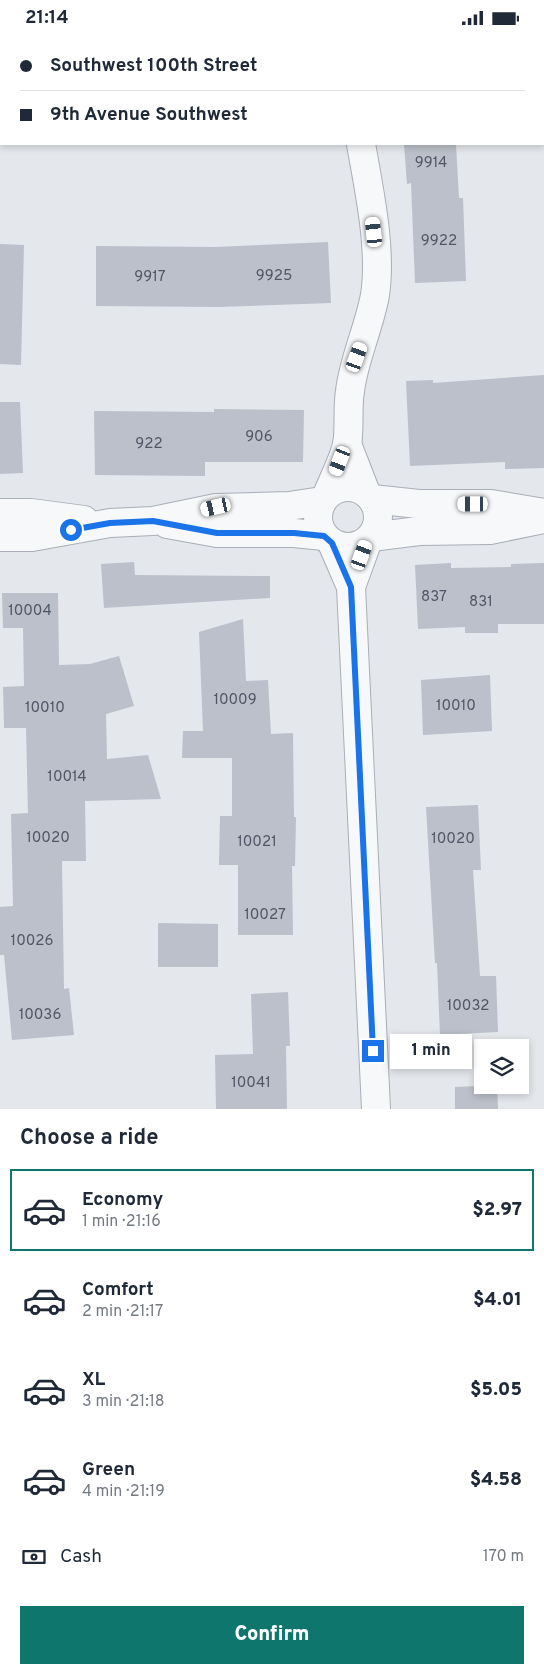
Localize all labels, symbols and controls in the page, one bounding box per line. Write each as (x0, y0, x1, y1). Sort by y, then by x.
text: 21:14 (25, 6, 69, 30)
text: Southwest 100th Street (50, 54, 258, 78)
text: 9th Avenue Southwest (50, 103, 248, 127)
house number: 9914 (415, 154, 447, 173)
car (364, 216, 383, 248)
house number: 9922 (421, 232, 457, 251)
house number: 9925 (256, 267, 292, 286)
house number: 9917 (134, 268, 166, 287)
car (344, 340, 369, 374)
house number: 906 (245, 428, 273, 447)
house number: 922 (135, 435, 163, 454)
car (327, 444, 352, 478)
car (199, 496, 232, 518)
car (458, 497, 488, 512)
route start (60, 519, 82, 541)
car (349, 538, 374, 572)
house number: 837 (421, 588, 447, 607)
house number: 831 (469, 593, 493, 612)
house number: 10004 (8, 602, 52, 621)
house number: 10009 (213, 691, 257, 710)
house number: 10010 (436, 697, 476, 716)
house number: 10010 (25, 699, 65, 718)
house number: 10014 (47, 768, 87, 787)
house number: 10020 (26, 829, 70, 848)
house number: 10020 (431, 830, 475, 849)
house number: 10021 (237, 833, 277, 852)
house number: 10027 (244, 906, 286, 925)
house number: 10026 (11, 932, 53, 951)
house number: 10032 (447, 997, 489, 1016)
house number: 10036 (19, 1006, 61, 1025)
callout: 1 min (390, 1033, 473, 1069)
map controls (474, 1039, 529, 1094)
button: layers (474, 1039, 529, 1094)
route end (362, 1040, 384, 1062)
text: 1 min (411, 1041, 451, 1061)
house number: 10041 (231, 1074, 271, 1093)
text: Choose a ride (20, 1125, 158, 1152)
icon: car (22, 1188, 67, 1233)
text: Economy (82, 1188, 163, 1212)
text: $2.97 (472, 1198, 522, 1222)
text: 1 min · 21:16 (82, 1212, 161, 1232)
icon: car (22, 1278, 67, 1323)
text: Comfort (82, 1278, 154, 1302)
text: $4.01 (473, 1288, 522, 1312)
text: 2 min · 21:17 (82, 1302, 163, 1322)
icon: car (22, 1368, 67, 1413)
text: XL (82, 1368, 105, 1392)
text: $5.05 (470, 1378, 522, 1402)
text: 3 min · 21:18 (82, 1392, 165, 1412)
icon: car (22, 1458, 67, 1503)
text: Green (82, 1458, 135, 1482)
text: $4.58 (470, 1468, 522, 1492)
text: 4 min · 21:19 (82, 1482, 165, 1502)
icon: cash (20, 1543, 48, 1571)
text: Cash (60, 1545, 102, 1569)
text: 170 m (483, 1547, 524, 1567)
button: Confirm (20, 1606, 524, 1664)

